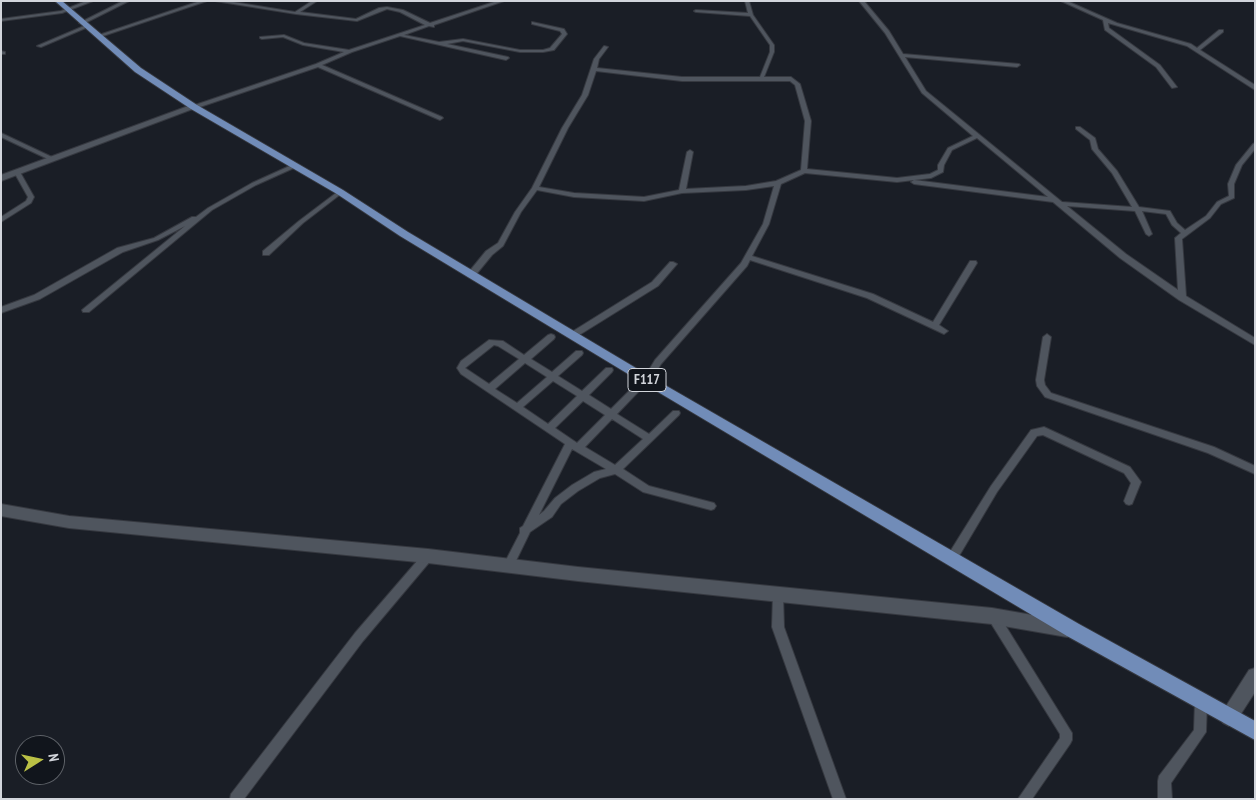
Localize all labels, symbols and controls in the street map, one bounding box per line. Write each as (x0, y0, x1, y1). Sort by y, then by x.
road number: F117 (628, 368, 666, 392)
north arrow (15, 735, 65, 785)
text: N (44, 752, 63, 763)

